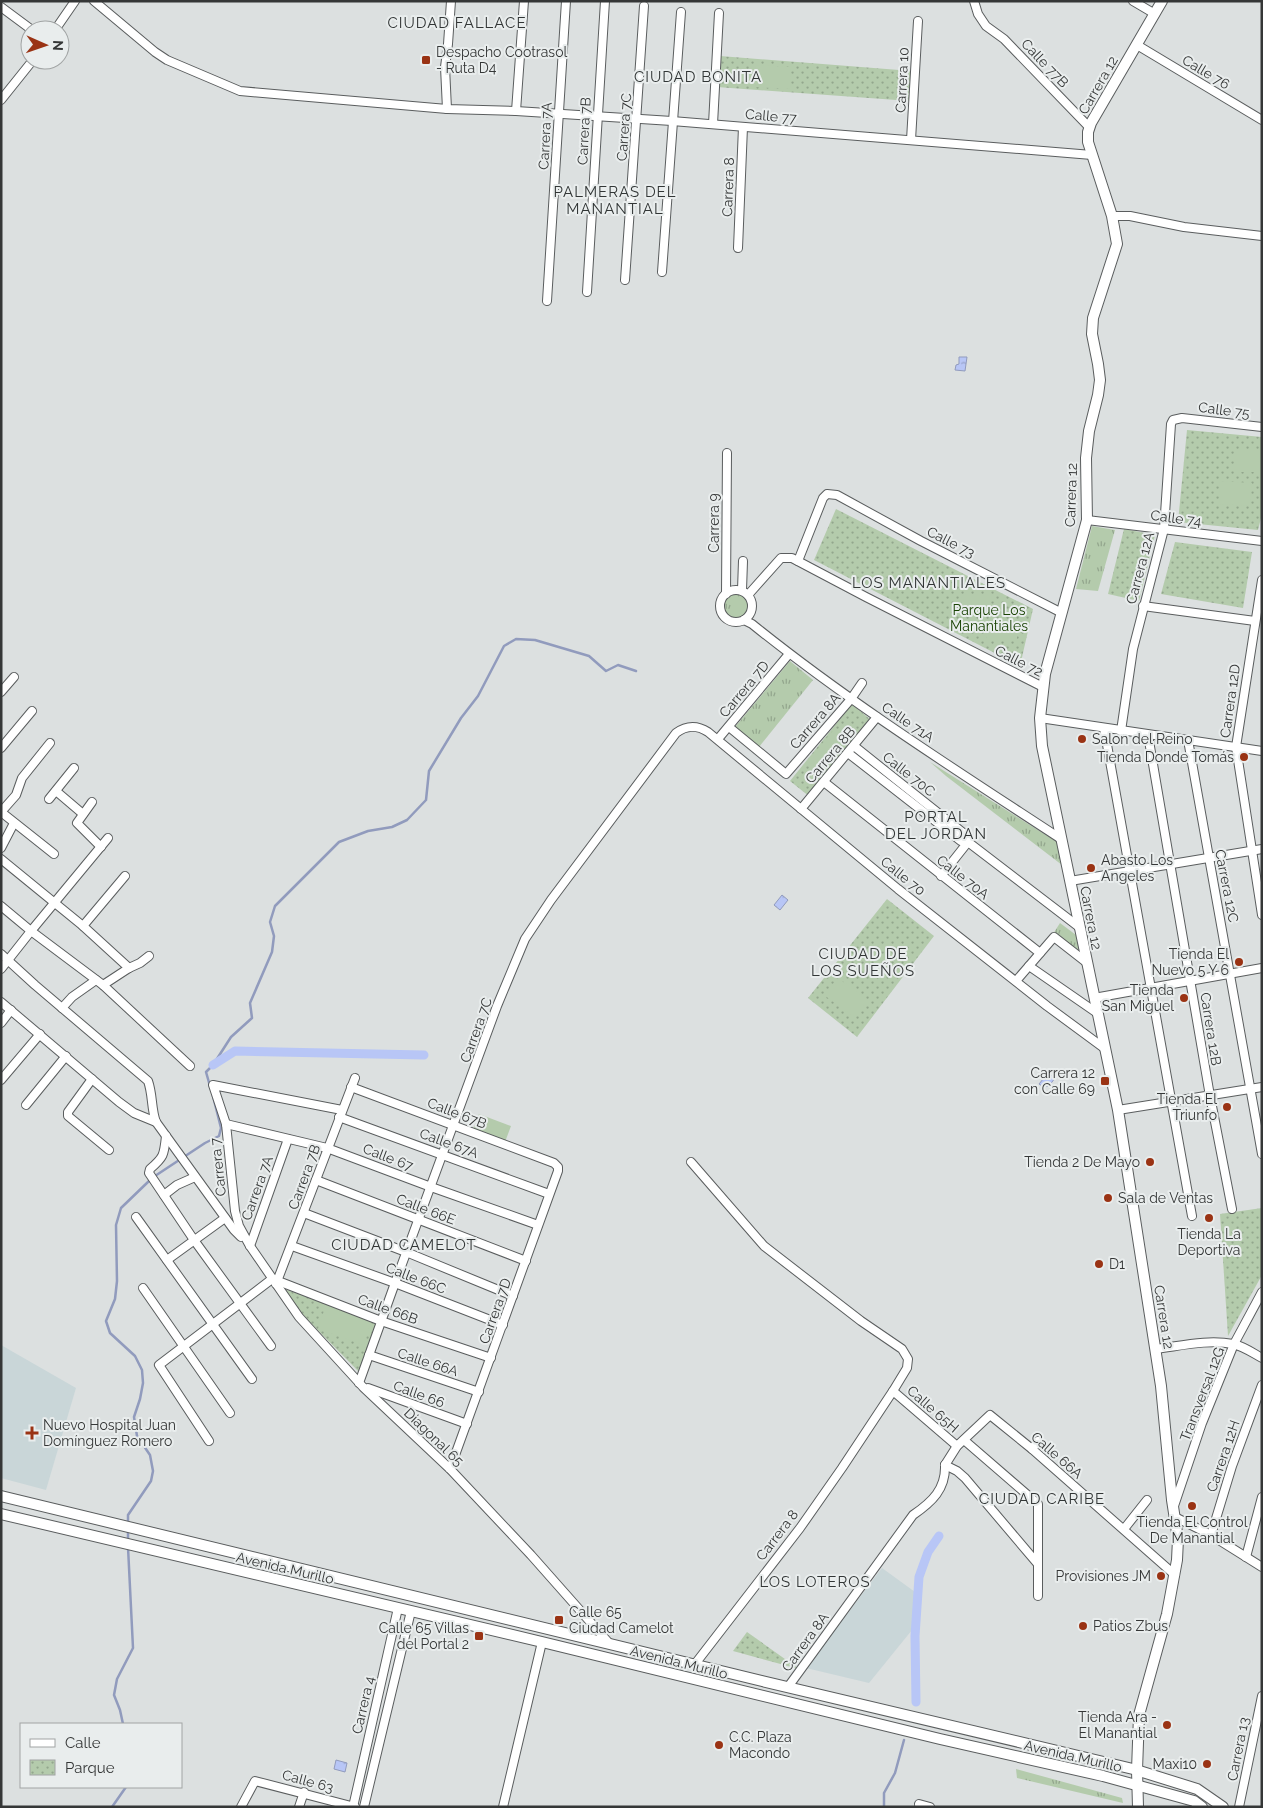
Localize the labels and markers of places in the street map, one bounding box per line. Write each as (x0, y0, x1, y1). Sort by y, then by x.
place label: Despacho Cootrasol - Ruta D4 (436, 44, 567, 76)
marker: Despacho Cootrasol - Ruta D4 (420, 54, 432, 66)
place label: Salon del Reino (1092, 731, 1193, 747)
marker: Salon del Reino (1076, 733, 1088, 745)
place label: Tienda Donde Tomás (1097, 749, 1234, 765)
marker: Tienda Donde Tomás (1238, 751, 1250, 763)
place label: Abasto Los Angeles (1101, 852, 1173, 884)
marker: Abasto Los Angeles (1085, 862, 1097, 874)
place label: Tienda El Nuevo 5 Y 6 (1151, 946, 1229, 978)
marker: Tienda El Nuevo 5 Y 6 (1233, 956, 1245, 968)
place label: Tienda San Miguel (1102, 982, 1174, 1014)
marker: Tienda San Miguel (1178, 992, 1190, 1004)
place label: Carrera 12 con Calle 69 (1014, 1065, 1095, 1097)
marker: Carrera 12 con Calle 69 (1099, 1075, 1111, 1087)
place label: Tienda El Triunfo (1157, 1091, 1217, 1123)
marker: Tienda El Triunfo (1221, 1101, 1233, 1113)
place label: Tienda 2 De Mayo (1024, 1154, 1140, 1170)
marker: Tienda 2 De Mayo (1144, 1156, 1156, 1168)
place label: Sala de Ventas (1118, 1190, 1213, 1206)
marker: Sala de Ventas (1102, 1192, 1114, 1204)
marker: Tienda La Deportiva (1203, 1212, 1215, 1224)
place label: Tienda La Deportiva (1177, 1226, 1241, 1258)
place label: D1 (1109, 1256, 1125, 1272)
marker: D1 (1093, 1258, 1105, 1270)
place label: Nuevo Hospital Juan Domínguez Romero (43, 1417, 176, 1449)
marker: Nuevo Hospital Juan Domínguez Romero (25, 1426, 39, 1440)
marker: Tienda El Control De Manantial (1186, 1500, 1198, 1512)
place label: Tienda El Control De Manantial (1137, 1514, 1248, 1546)
place label: Provisiones JM (1056, 1568, 1151, 1584)
marker: Provisiones JM (1155, 1570, 1167, 1582)
place label: Calle 65 Ciudad Camelot (569, 1604, 674, 1636)
marker: Calle 65 Ciudad Camelot (553, 1614, 565, 1626)
place label: Patios Zbus (1093, 1618, 1168, 1634)
place label: Calle 65 Villas del Portal 2 (379, 1620, 469, 1652)
marker: Patios Zbus (1077, 1620, 1089, 1632)
marker: Calle 65 Villas del Portal 2 (473, 1630, 485, 1642)
place label: Tienda Ara - El Manantial (1078, 1709, 1157, 1741)
marker: Tienda Ara - El Manantial (1161, 1719, 1173, 1731)
place label: C.C. Plaza Macondo (729, 1729, 792, 1761)
marker: C.C. Plaza Macondo (713, 1739, 725, 1751)
place label: Maxi10 (1152, 1756, 1197, 1772)
marker: Maxi10 (1201, 1758, 1213, 1770)

